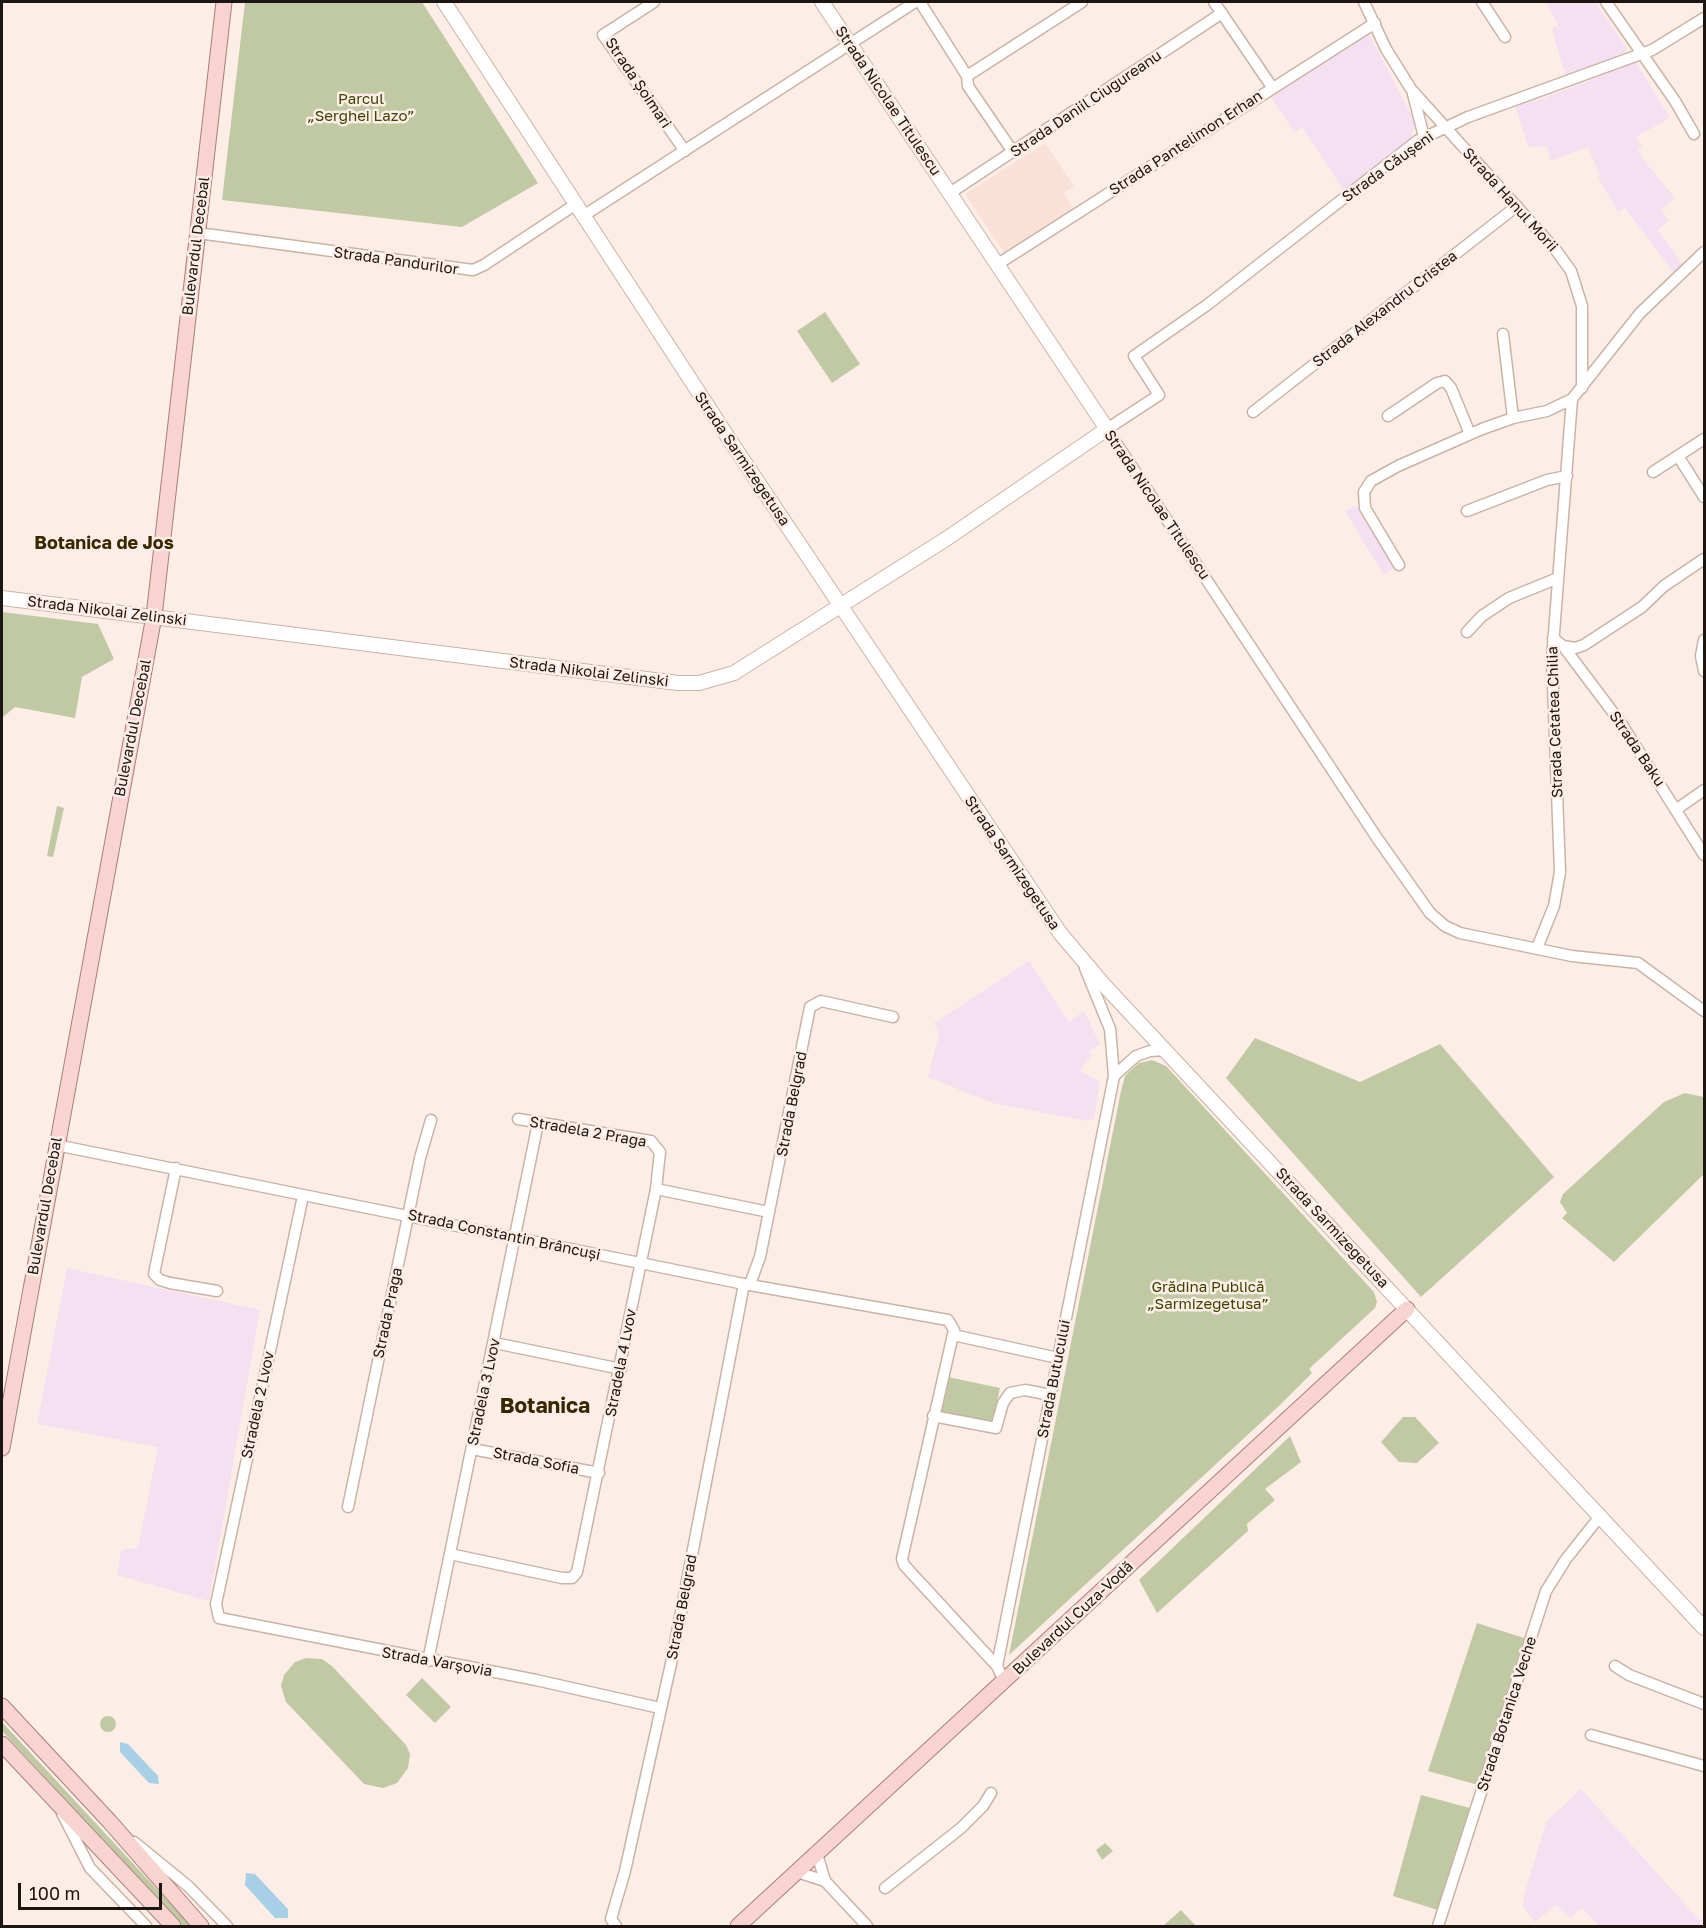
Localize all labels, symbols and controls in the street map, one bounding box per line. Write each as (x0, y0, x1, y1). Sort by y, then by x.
street label: Strada Nicolae Titulescu (831, 23, 945, 179)
street label: Strada Șoimari (601, 34, 675, 132)
street label: Strada Daniil Ciugureanu (1007, 47, 1165, 161)
street label: Strada Pantelimon Erhan (1106, 87, 1266, 199)
park label: Parcul „Serghei Lazo” (307, 90, 415, 125)
street label: Strada Căușeni (1339, 128, 1437, 206)
street label: Strada Hanul Morii (1459, 144, 1561, 256)
street label: Bulevardul Decebal (179, 176, 213, 316)
street label: Strada Pandurilor (332, 243, 460, 279)
street label: Strada Alexandru Cristea (1309, 247, 1461, 371)
street label: Strada Sarmizegetusa (690, 389, 794, 529)
street label: Strada Nicolae Titulescu (1100, 427, 1214, 583)
district label: Botanica de Jos (34, 532, 174, 554)
street label: Strada Nikolai Zelinski (26, 592, 188, 630)
street label: Strada Cetatea Chilia (1543, 646, 1567, 798)
street label: Strada Nikolai Zelinski (508, 653, 670, 691)
street label: Bulevardul Decebal (111, 658, 155, 798)
street label: Strada Baku (1605, 708, 1669, 790)
street label: Strada Sarmizegetusa (960, 793, 1064, 933)
street label: Strada Belgrad (773, 1050, 811, 1158)
street label: Stradela 2 Praga (528, 1113, 648, 1151)
street label: Bulevardul Decebal (24, 1136, 66, 1276)
street label: Strada Sarmizegetusa (1272, 1164, 1392, 1292)
street label: Strada Constantin Brâncuși (406, 1206, 602, 1264)
street label: Strada Praga (370, 1266, 406, 1360)
park label: Grădina Publică „Sarmizegetusa” (1147, 1278, 1269, 1313)
street label: Stradela 4 Lvov (602, 1307, 640, 1419)
street label: Strada Butucului (1034, 1318, 1074, 1440)
street label: Stradela 3 Lvov (464, 1337, 504, 1447)
street label: Stradela 2 Lvov (238, 1350, 278, 1460)
district label: Botanica (500, 1393, 590, 1419)
street label: Strada Sofia (491, 1444, 581, 1478)
street label: Strada Belgrad (663, 1553, 701, 1661)
street label: Bulevardul Cuza-Vodă (1009, 1558, 1137, 1678)
street label: Strada Botanica Veche (1473, 1634, 1541, 1794)
street label: Strada Varșovia (380, 1643, 494, 1681)
scale bar (21, 1871, 165, 1909)
text: 100 m (29, 1882, 80, 1904)

